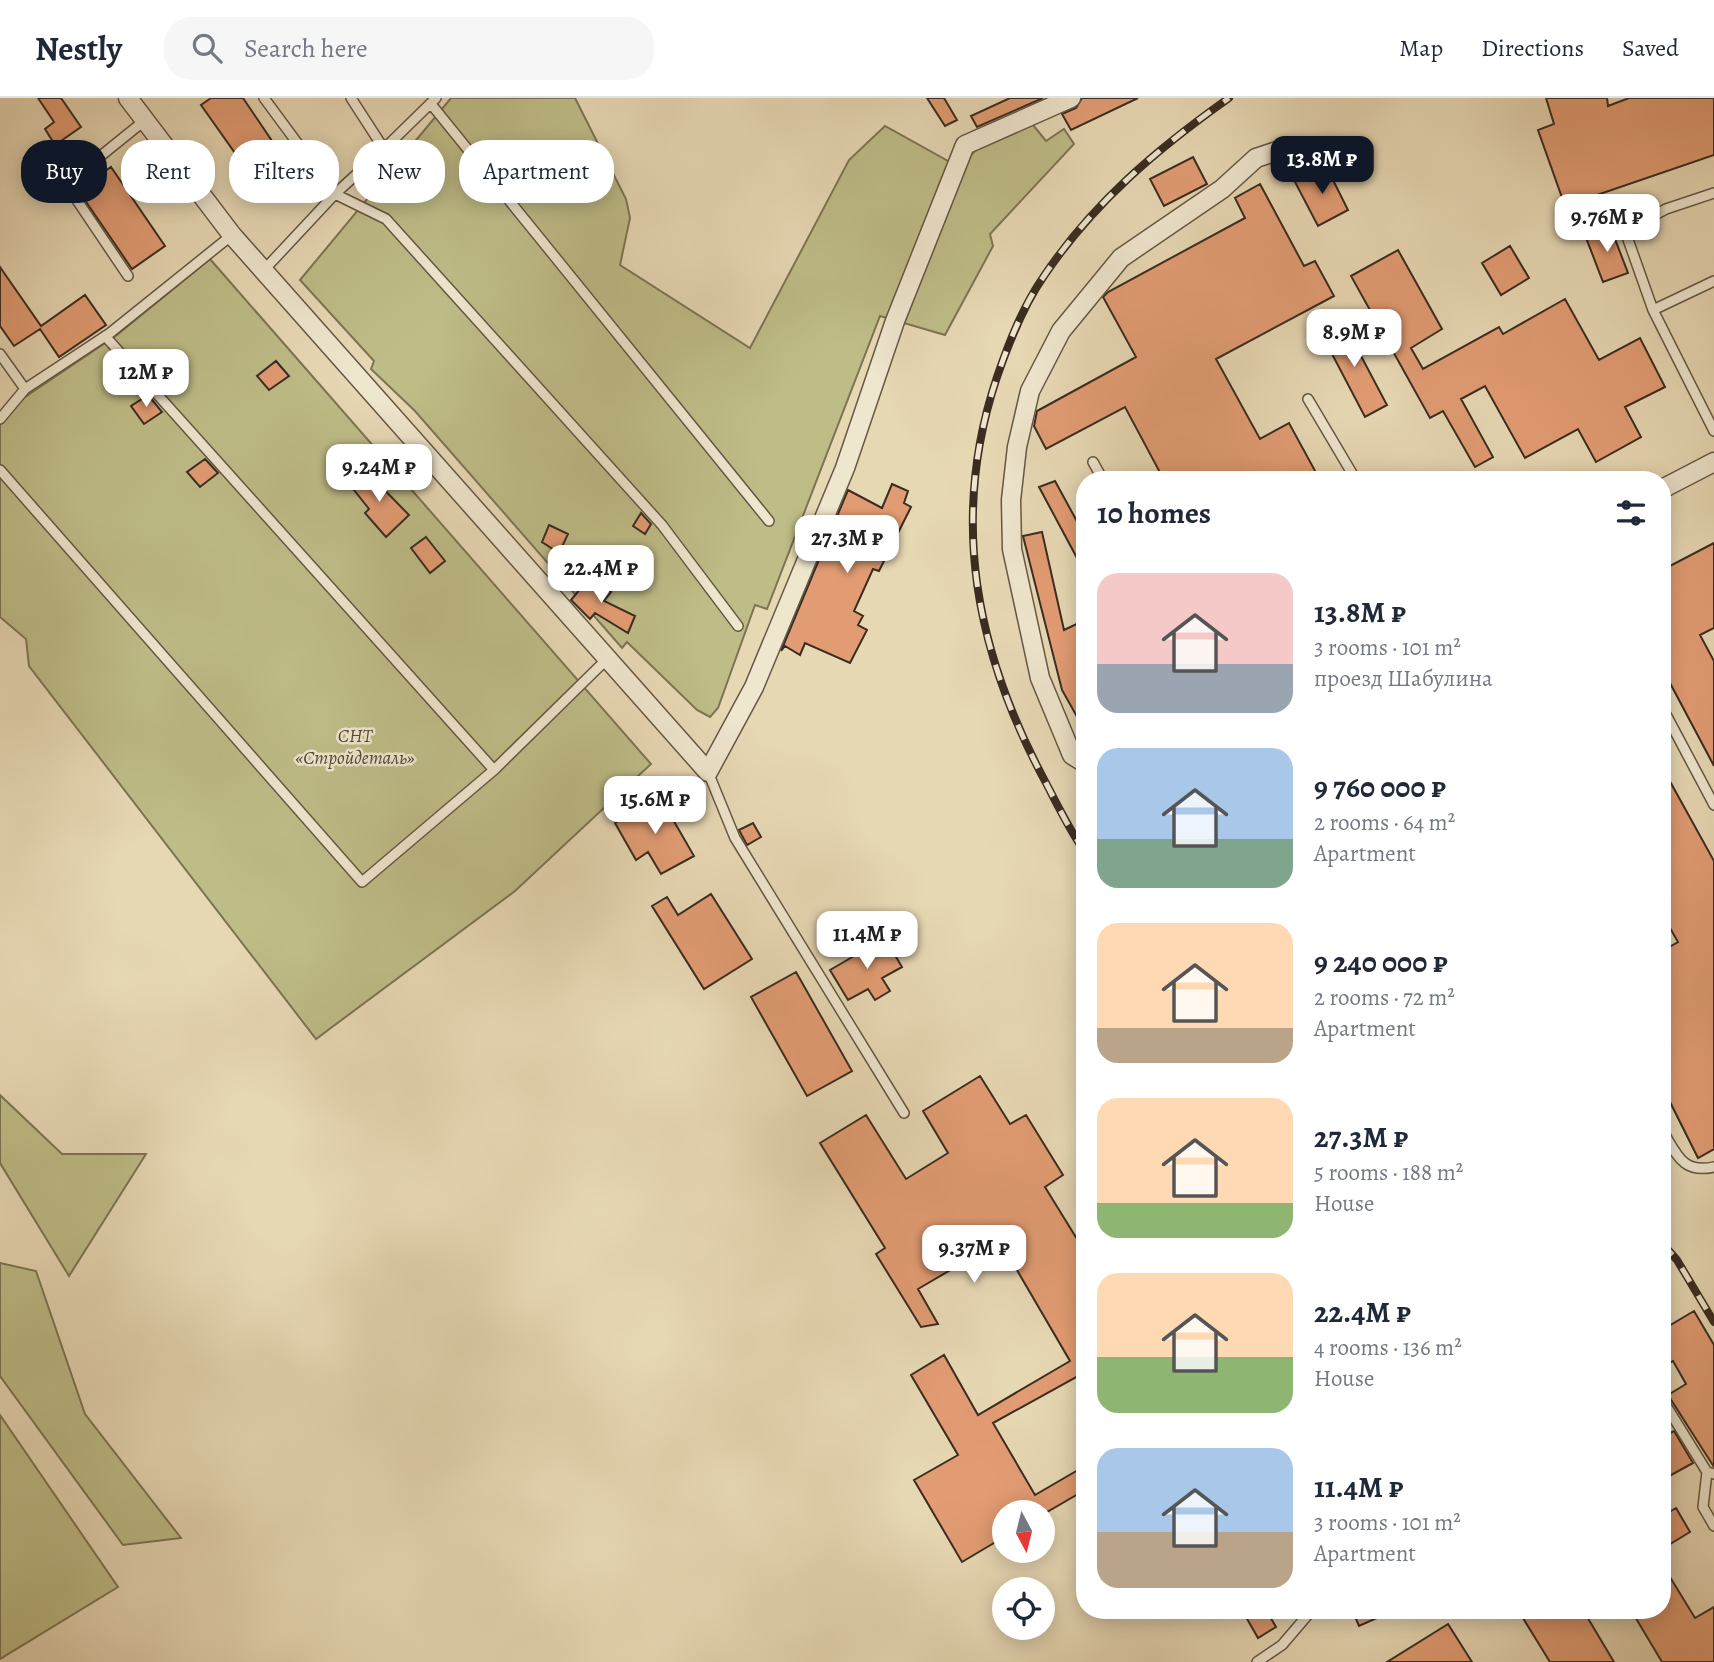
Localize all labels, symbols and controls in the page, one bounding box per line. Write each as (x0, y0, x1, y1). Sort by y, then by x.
search box (164, 17, 654, 80)
text: Nestly (35, 26, 122, 71)
icon: search (188, 29, 226, 67)
text: Search here (244, 31, 368, 66)
text: Map (1399, 32, 1443, 64)
text: Directions (1481, 32, 1584, 64)
text: Saved (1622, 32, 1679, 64)
pin: 13.8M ₽ (1257, 136, 1387, 196)
chip: Buy (21, 140, 107, 203)
chip: Rent (121, 140, 215, 203)
chip: Filters (229, 140, 339, 203)
chip: New (353, 140, 445, 203)
chip: Apartment (459, 140, 614, 203)
text: 13.8M ₽ (1287, 143, 1357, 174)
pin: 9.76M ₽ (1542, 194, 1672, 254)
text: 9.76M ₽ (1571, 201, 1643, 232)
pin: 8.9M ₽ (1297, 310, 1411, 369)
text: 8.9M ₽ (1322, 316, 1386, 347)
pin: 12M ₽ (97, 350, 195, 409)
text: 12M ₽ (119, 356, 173, 387)
pin: 9.24M ₽ (314, 444, 444, 504)
text: 9.24M ₽ (342, 451, 416, 482)
text: 10 homes (1097, 493, 1211, 533)
icon: filters (1612, 494, 1650, 532)
pin: 27.3M ₽ (782, 516, 912, 575)
text: 27.3M ₽ (811, 522, 883, 553)
pin: 22.4M ₽ (536, 546, 666, 605)
text: 22.4M ₽ (564, 552, 638, 583)
text: 13.8M ₽ (1314, 592, 1406, 632)
icon: home (1153, 601, 1237, 685)
text: 3 rooms · 101 m² (1314, 632, 1461, 663)
text: проезд Шабулина (1314, 663, 1493, 694)
park label: СНТ «Стройдеталь» (295, 723, 415, 771)
text: 9 760 000 ₽ (1314, 767, 1446, 807)
pin: 15.6M ₽ (590, 776, 720, 836)
icon: home (1153, 776, 1237, 860)
text: 15.6M ₽ (620, 783, 690, 814)
text: 2 rooms · 64 m² (1314, 807, 1455, 838)
text: Apartment (1314, 838, 1416, 869)
pin: 11.4M ₽ (802, 912, 932, 971)
text: 11.4M ₽ (833, 918, 901, 949)
text: 9 240 000 ₽ (1314, 942, 1448, 982)
icon: home (1153, 951, 1237, 1035)
text: 2 rooms · 72 m² (1314, 982, 1455, 1013)
text: Apartment (1314, 1013, 1416, 1044)
text: 27.3M ₽ (1314, 1117, 1408, 1157)
icon: home (1153, 1126, 1237, 1210)
text: 5 rooms · 188 m² (1314, 1157, 1463, 1188)
text: House (1314, 1188, 1374, 1219)
pin: 9.37M ₽ (909, 1226, 1039, 1285)
text: 9.37M ₽ (938, 1232, 1010, 1263)
text: 22.4M ₽ (1314, 1292, 1411, 1332)
icon: home (1153, 1301, 1237, 1385)
text: 4 rooms · 136 m² (1314, 1332, 1462, 1363)
text: House (1314, 1363, 1374, 1394)
text: 11.4M ₽ (1314, 1467, 1404, 1507)
icon: home (1153, 1476, 1237, 1560)
north arrow (992, 1500, 1055, 1563)
map controls (992, 1500, 1055, 1640)
text: 3 rooms · 101 m² (1314, 1507, 1461, 1538)
text: Apartment (1314, 1538, 1416, 1569)
button: locate (992, 1577, 1055, 1640)

